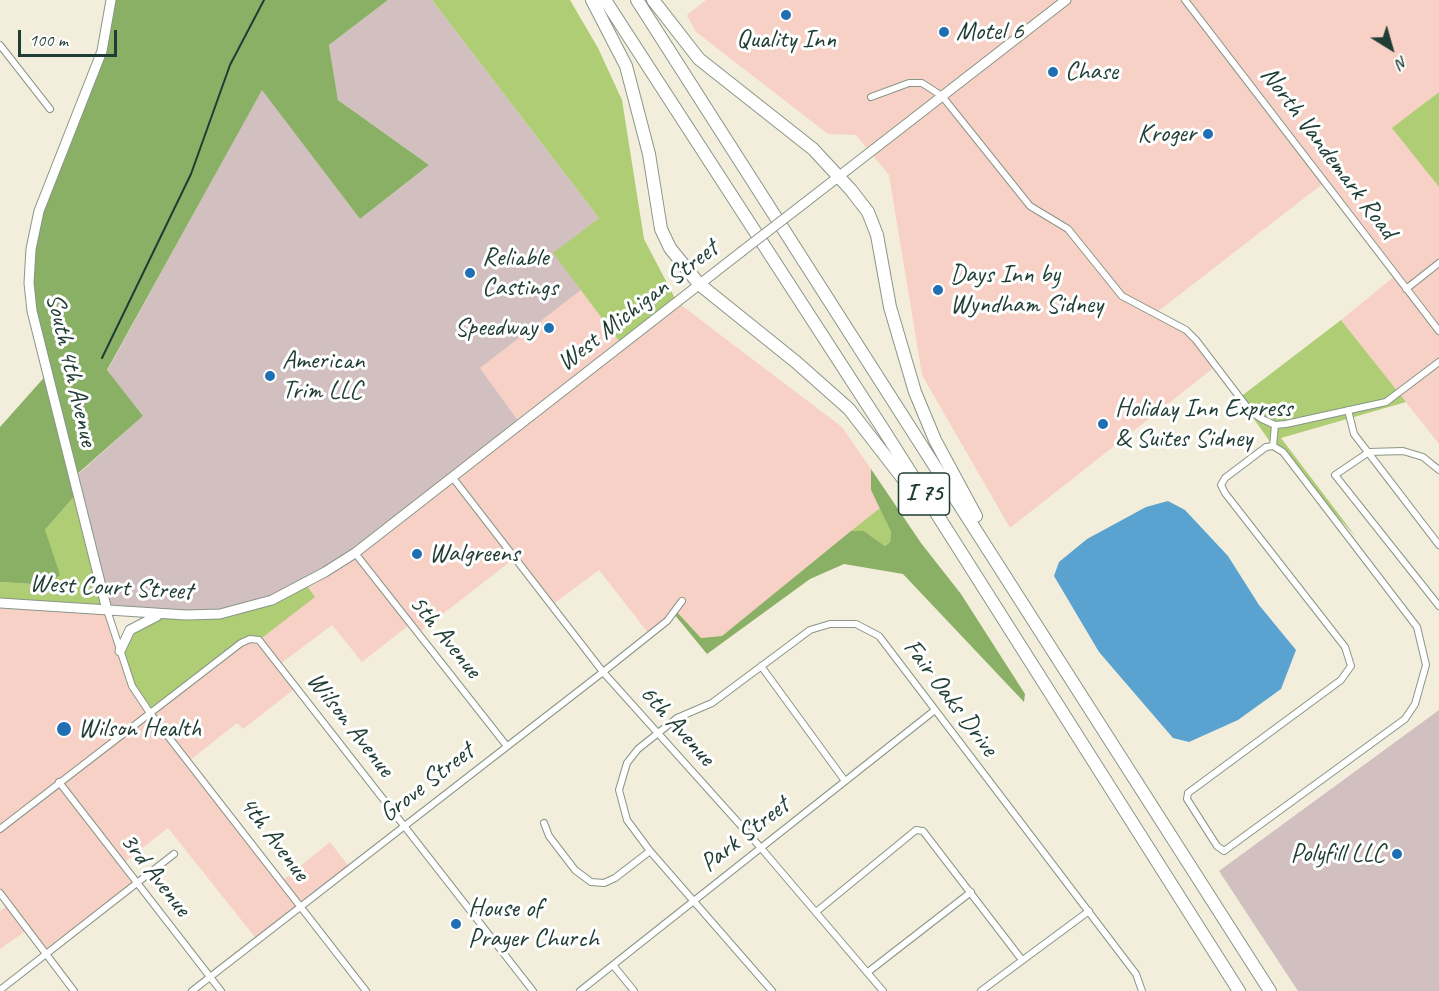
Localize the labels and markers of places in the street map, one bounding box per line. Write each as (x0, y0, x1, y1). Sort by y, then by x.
marker: Quality Inn (779, 8, 793, 22)
place label: Motel 6 (956, 16, 1023, 48)
place label: Quality Inn (736, 24, 836, 56)
marker: Motel 6 (937, 25, 951, 39)
place label: Chase (1065, 56, 1118, 88)
marker: Chase (1046, 65, 1060, 79)
place label: Kroger (1137, 118, 1196, 150)
marker: Kroger (1201, 127, 1215, 141)
place label: Reliable Castings (482, 242, 558, 304)
place label: Days Inn by Wyndham Sidney (950, 259, 1103, 320)
marker: Reliable Castings (463, 266, 477, 280)
marker: Days Inn by Wyndham Sidney (931, 283, 945, 297)
place label: Speedway (454, 312, 537, 344)
marker: Speedway (542, 321, 556, 335)
place label: American Trim LLC (282, 345, 364, 406)
marker: American Trim LLC (263, 369, 277, 383)
place label: Holiday Inn Express & Suites Sidney (1115, 393, 1292, 454)
marker: Holiday Inn Express & Suites Sidney (1096, 417, 1110, 431)
place label: Walgreens (429, 538, 520, 570)
marker: Walgreens (410, 547, 424, 561)
place label: Wilson Health (78, 713, 201, 745)
marker: Wilson Health (55, 720, 73, 738)
place label: Polyfill LLC (1291, 838, 1385, 870)
marker: Polyfill LLC (1390, 847, 1404, 861)
place label: House of Prayer Church (468, 893, 599, 954)
marker: House of Prayer Church (449, 917, 463, 931)

